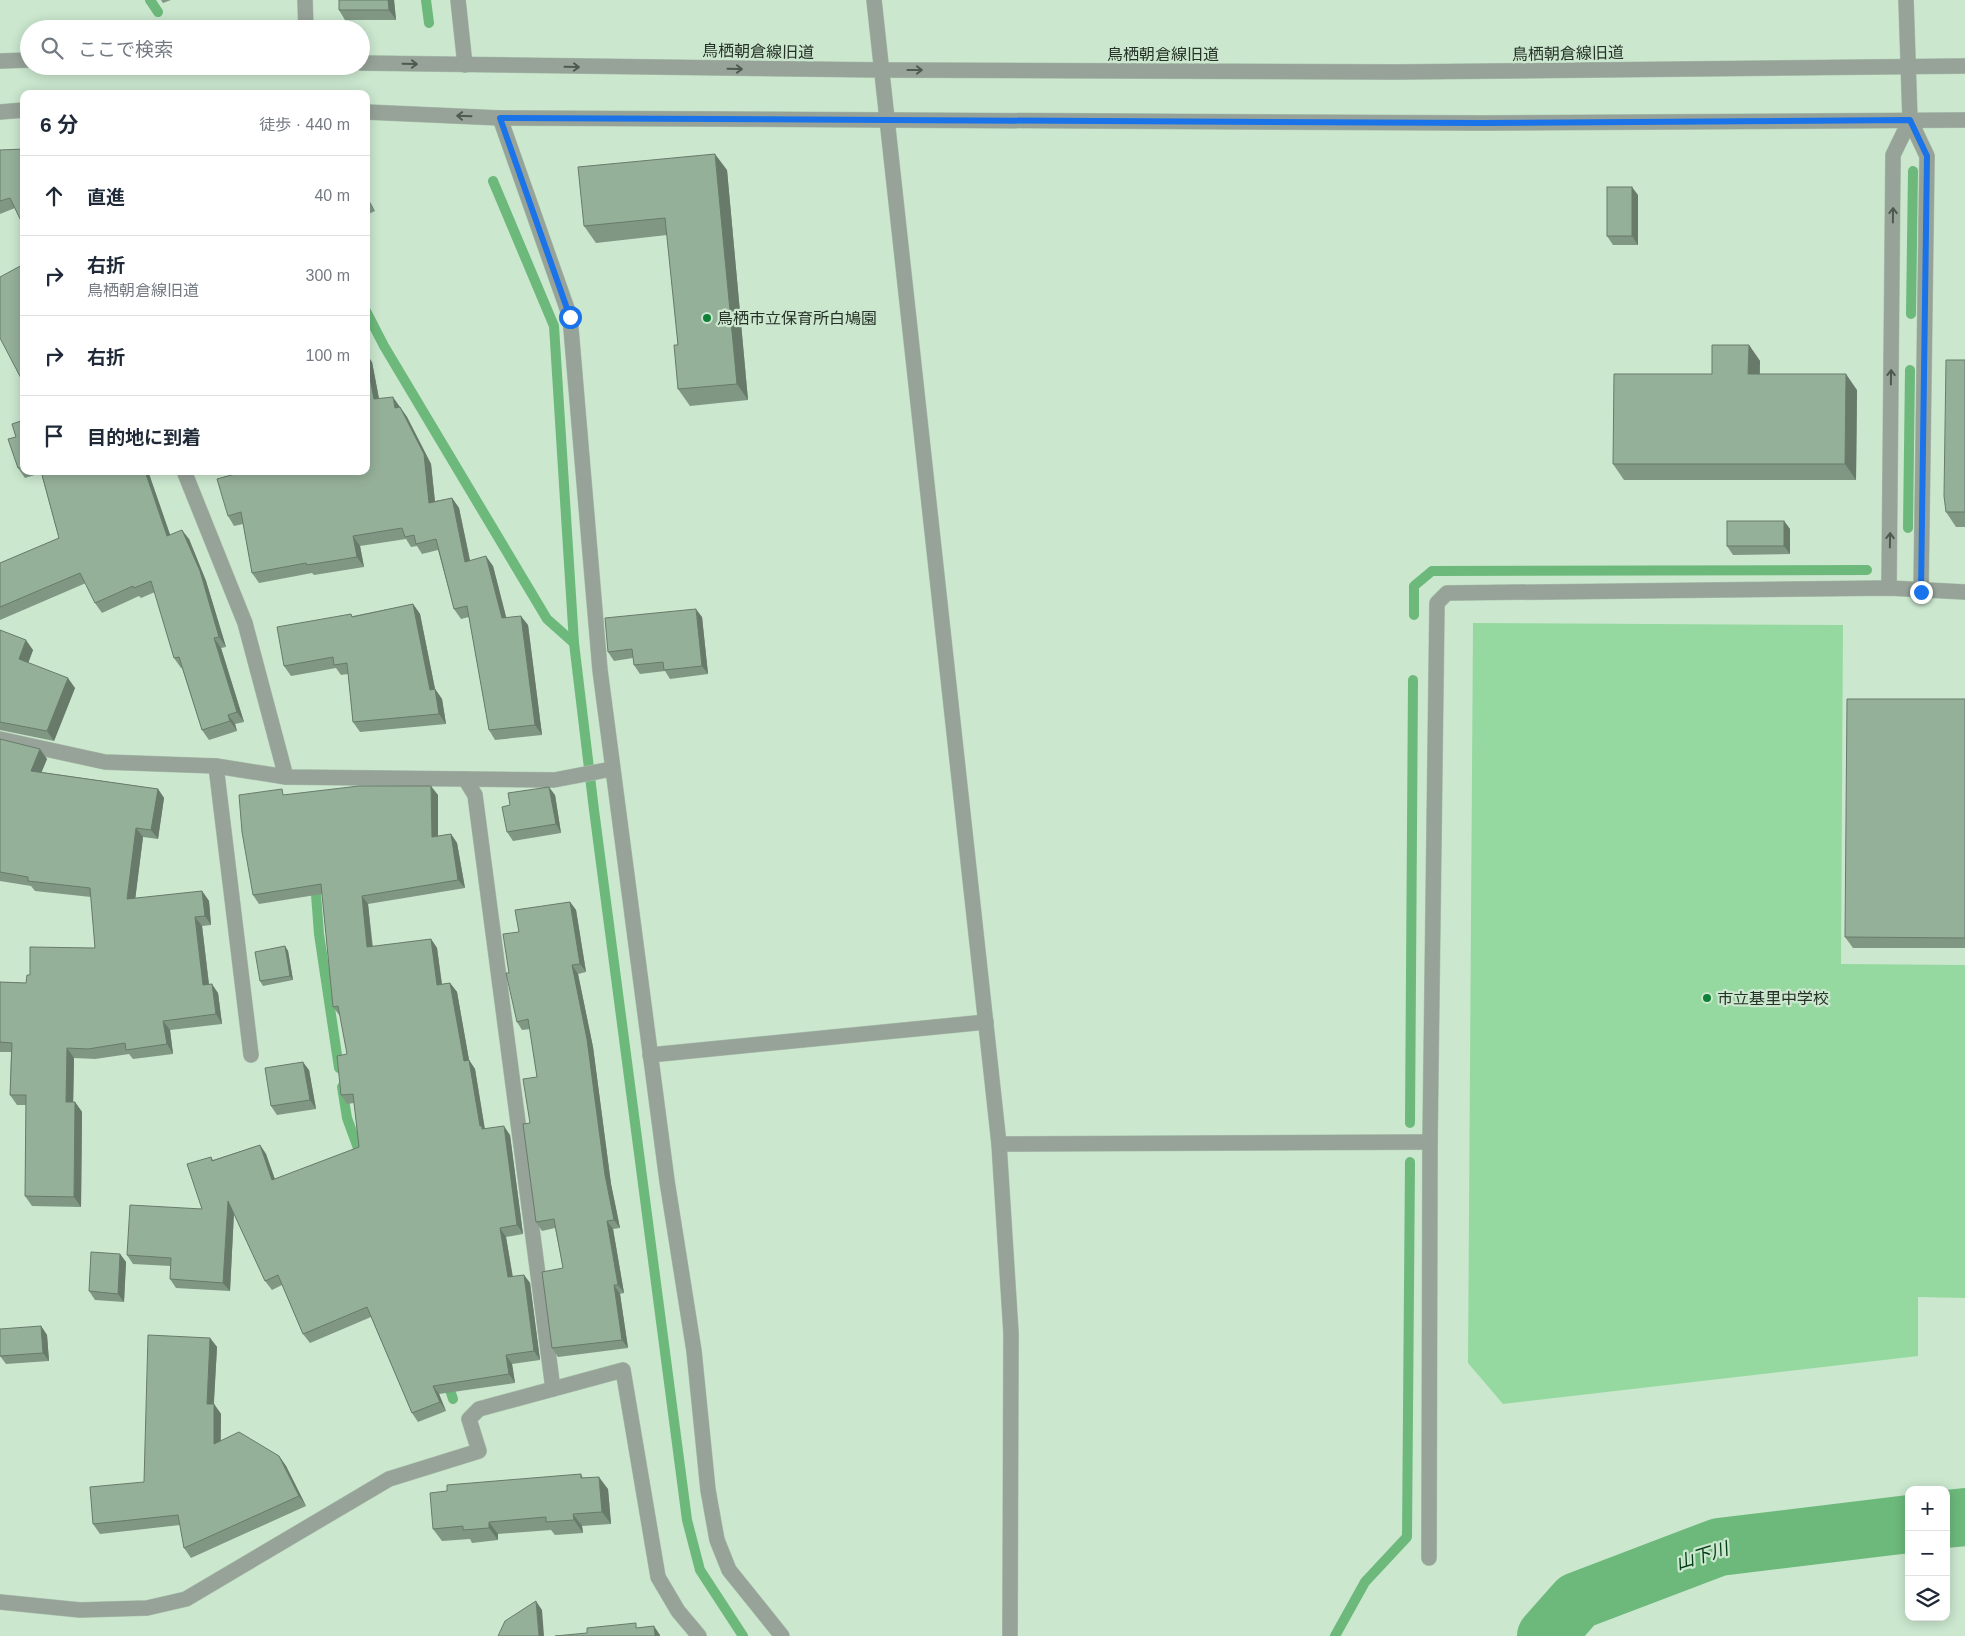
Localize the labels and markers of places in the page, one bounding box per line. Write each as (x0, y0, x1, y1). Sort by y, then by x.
place label: 鳥栖市立保育所白鳩園 (717, 310, 877, 327)
marker: 鳥栖市立保育所白鳩園 (701, 312, 713, 324)
place label: 市立基里中学校 (1717, 990, 1829, 1007)
marker: 市立基里中学校 (1701, 992, 1713, 1004)

